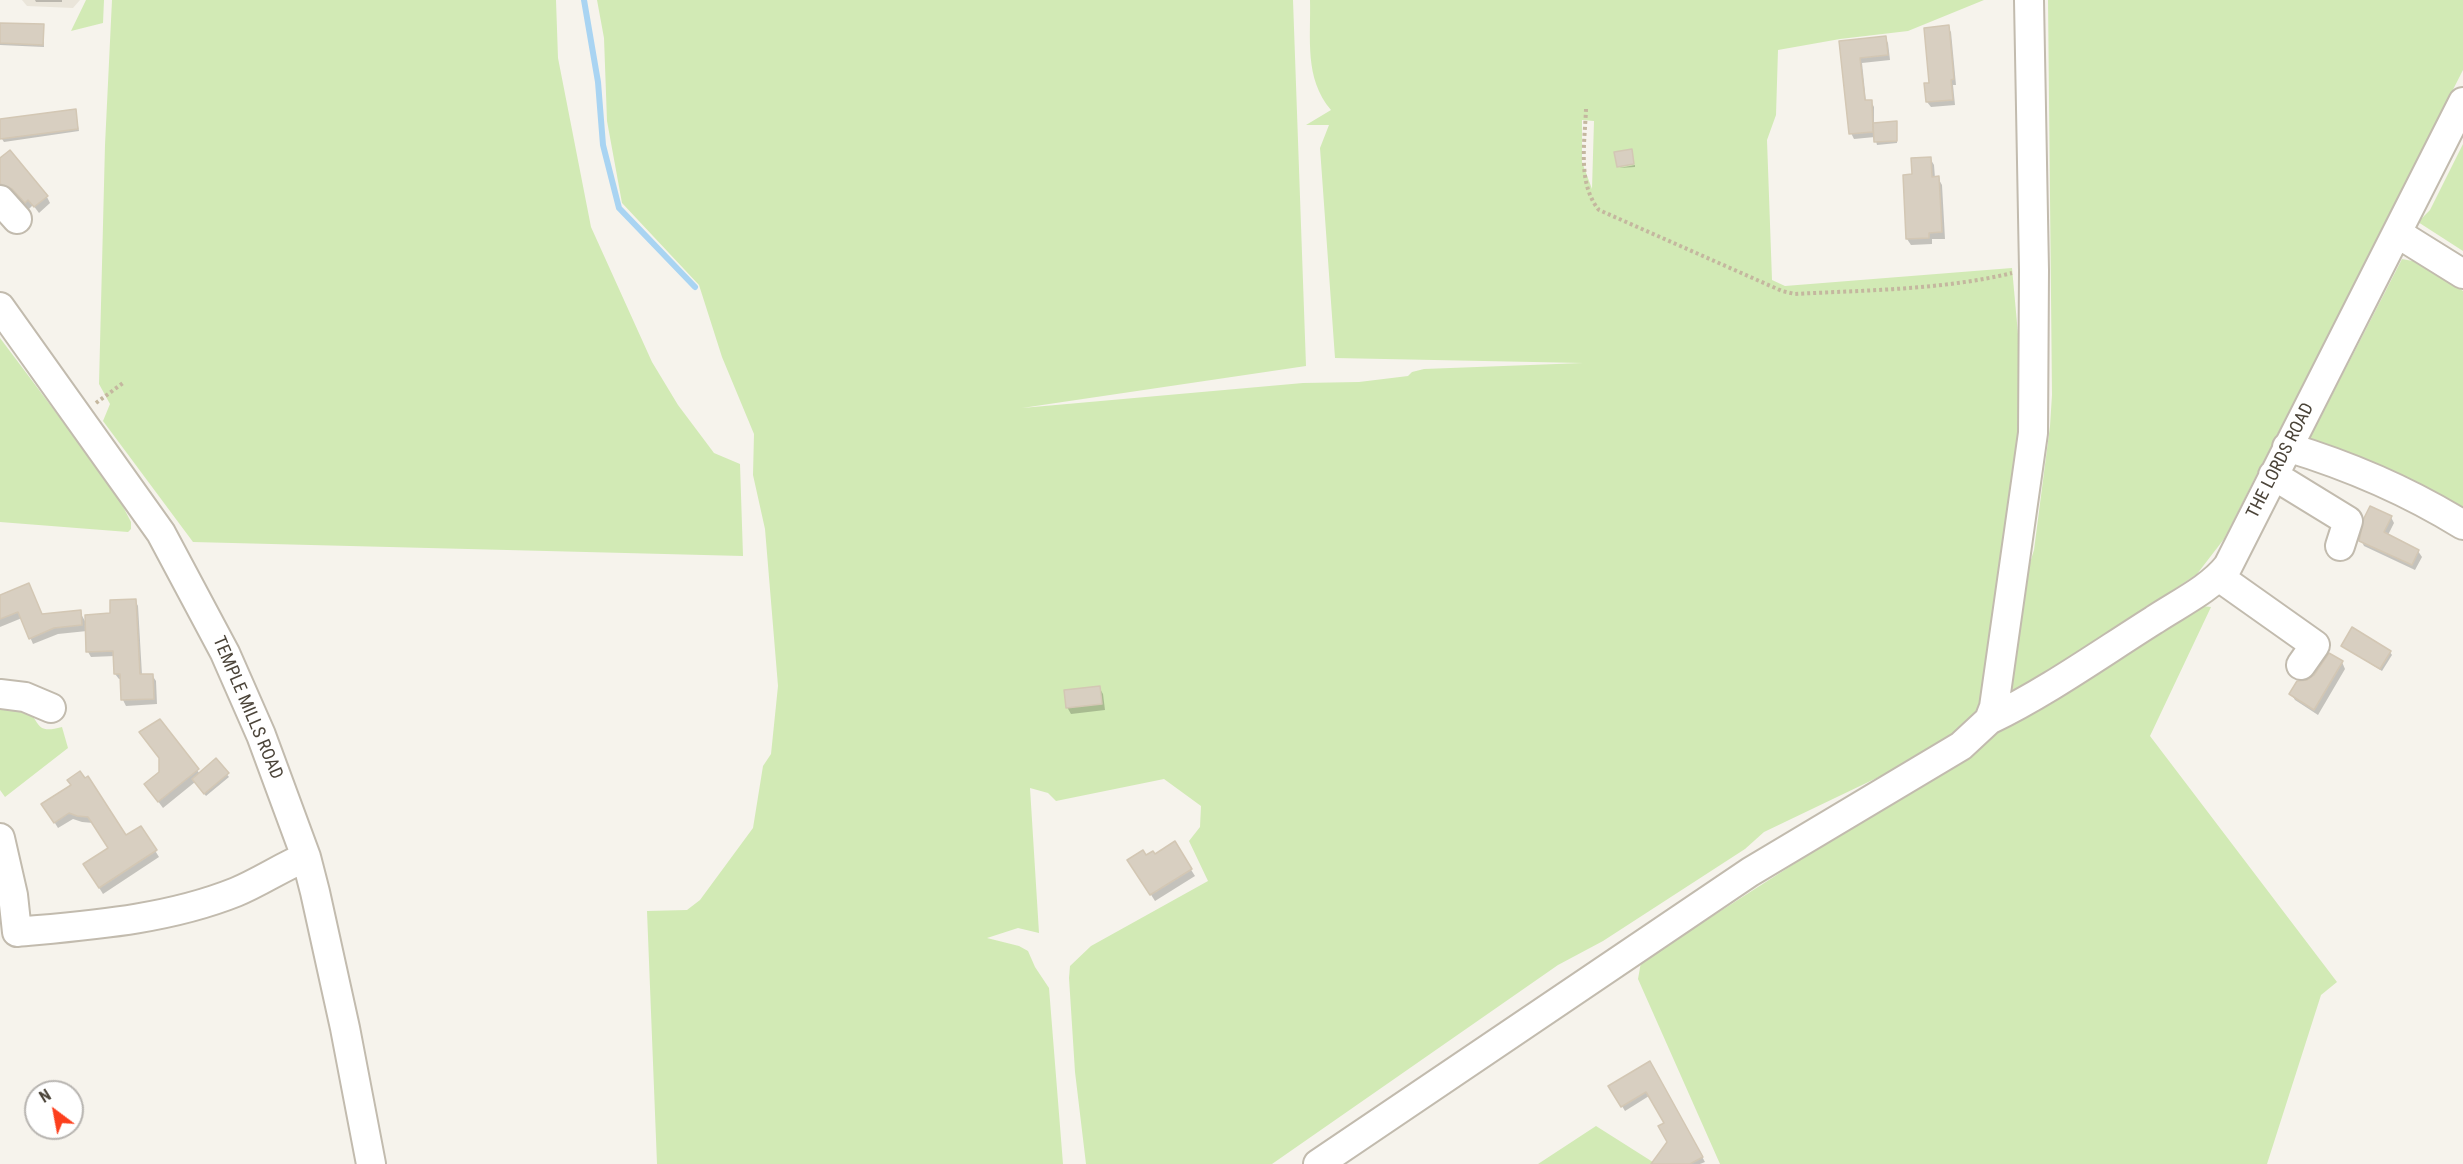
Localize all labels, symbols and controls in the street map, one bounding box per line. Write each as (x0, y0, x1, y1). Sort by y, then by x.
street label: THE LORDS ROAD (2243, 400, 2319, 522)
street label: TEMPLE MILLS ROAD (207, 633, 287, 783)
north arrow (24, 1080, 84, 1140)
text: N (36, 1085, 54, 1107)

